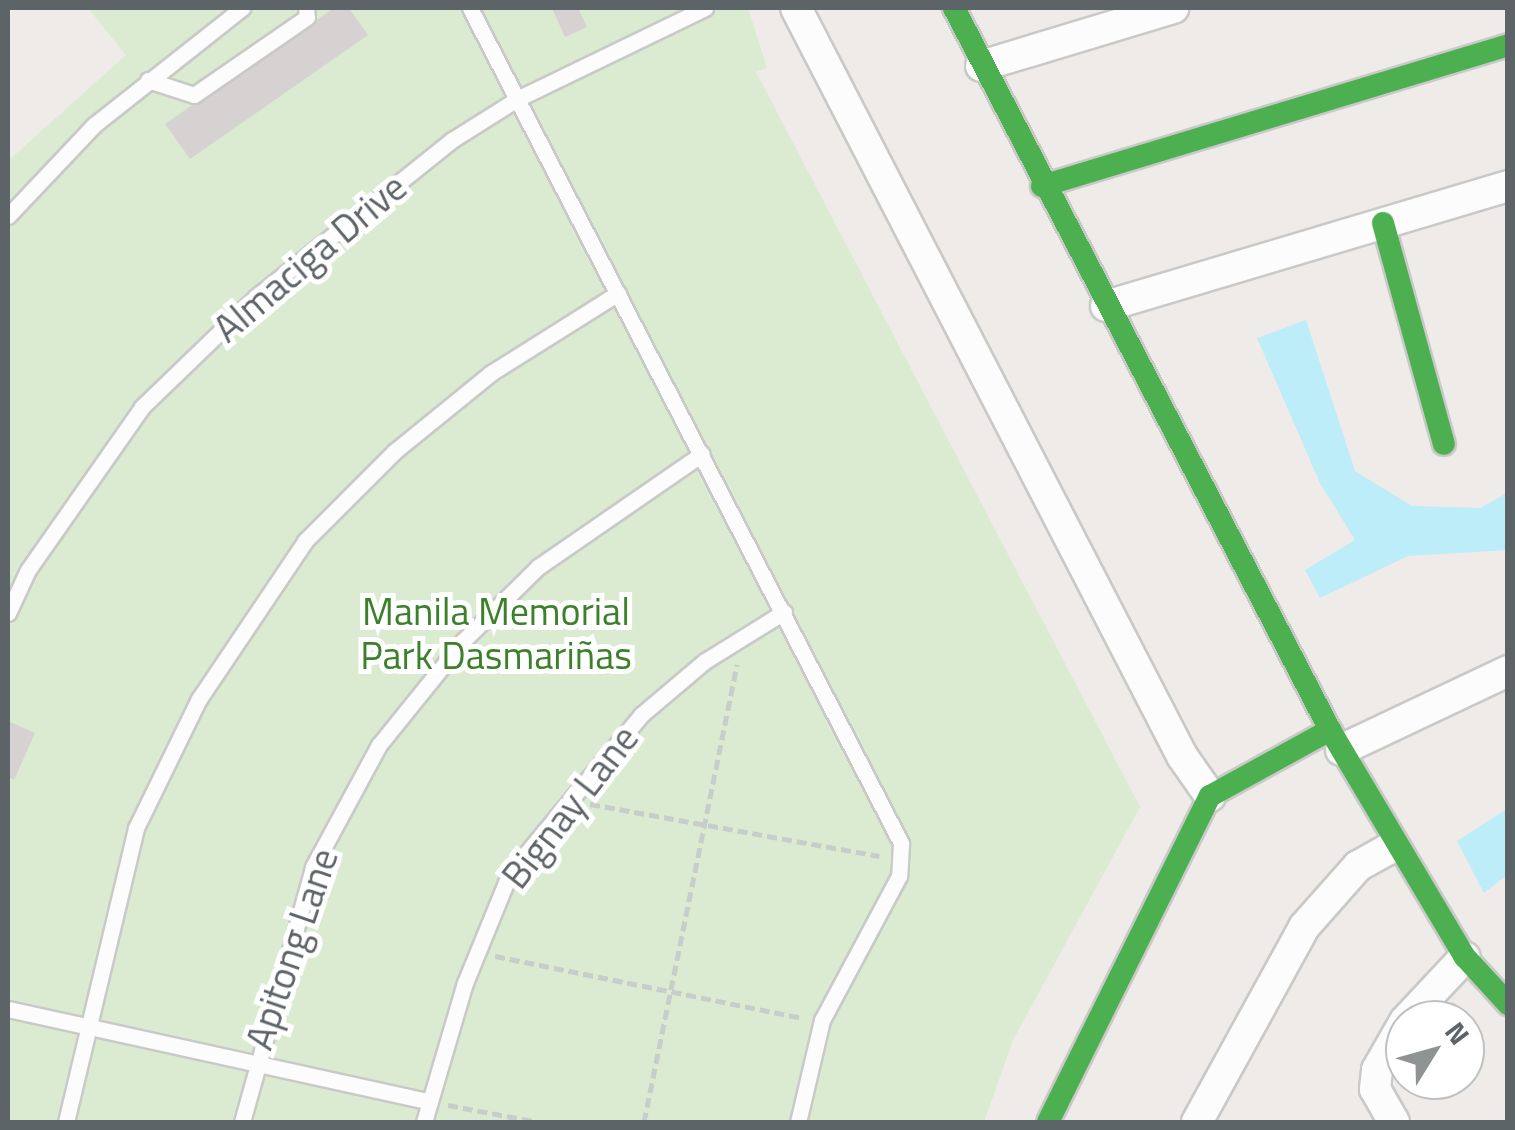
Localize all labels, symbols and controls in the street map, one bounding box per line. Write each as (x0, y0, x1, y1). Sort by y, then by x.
street label: Almaciga Drive (205, 164, 415, 352)
park label: Manila Memorial Park Dasmariñas (360, 589, 632, 678)
street label: Bignay Lane (492, 716, 648, 898)
street label: Apitong Lane (236, 843, 348, 1055)
north arrow (1385, 1000, 1485, 1100)
text: N (1435, 1012, 1481, 1054)

